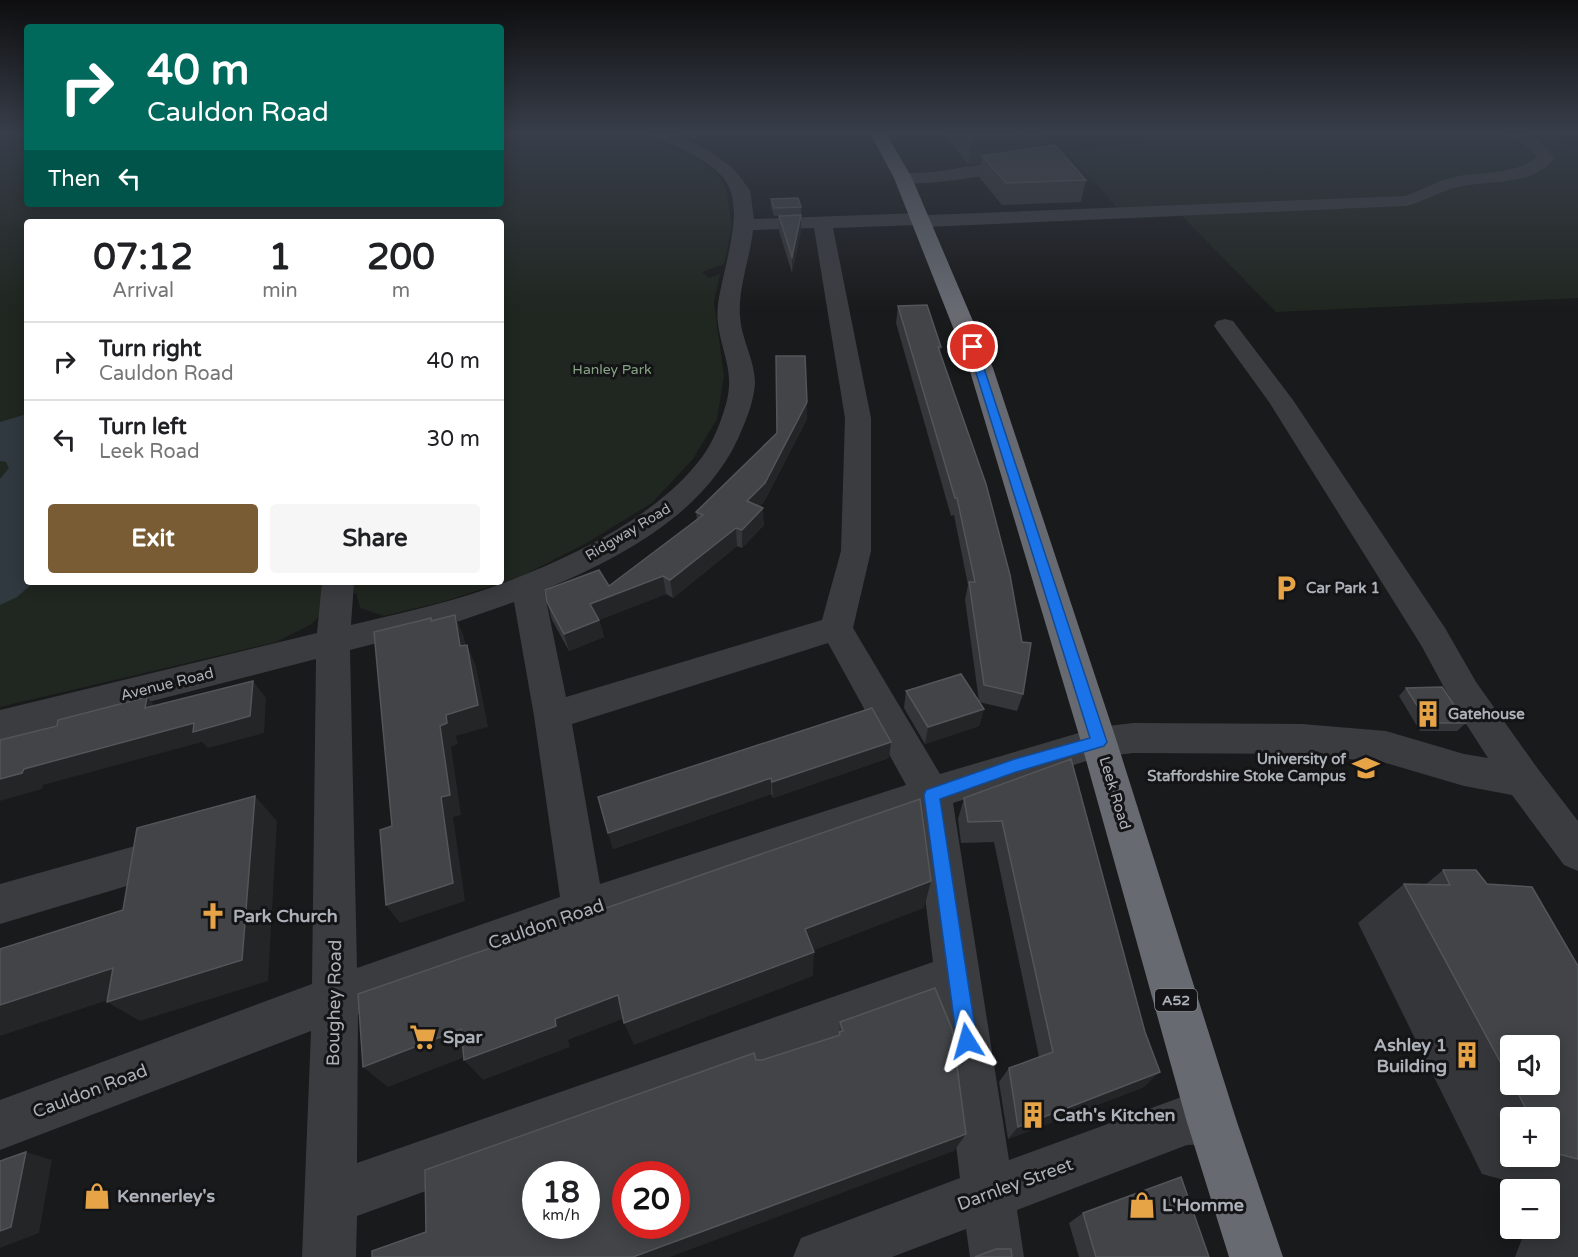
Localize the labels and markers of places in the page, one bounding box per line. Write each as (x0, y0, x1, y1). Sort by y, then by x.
pin (947, 321, 998, 372)
parking icon: Car Park 1 (1271, 573, 1301, 603)
place label: Car Park 1 (1306, 579, 1380, 597)
building icon: Gatehouse (1413, 699, 1443, 729)
place label: Gatehouse (1448, 705, 1525, 723)
place label: University of Staffordshire Stoke Campus (1147, 750, 1346, 786)
school or university icon: University of Staffordshire Stoke Campus (1351, 753, 1381, 783)
church icon: Park Church (198, 901, 228, 931)
place label: Park Church (233, 905, 338, 927)
supermarket icon: Spar (408, 1022, 438, 1052)
place label: Spar (443, 1026, 483, 1048)
place label: Ashley 1 Building (1374, 1034, 1447, 1077)
building icon: Ashley 1 Building (1452, 1040, 1482, 1070)
building icon: Cath's Kitchen (1018, 1100, 1048, 1130)
place label: Cath's Kitchen (1053, 1104, 1176, 1126)
shop icon: Kennerley's (82, 1181, 112, 1211)
place label: Kennerley's (117, 1185, 215, 1207)
shop icon: L'Homme (1127, 1190, 1157, 1220)
place label: L'Homme (1162, 1194, 1244, 1216)

